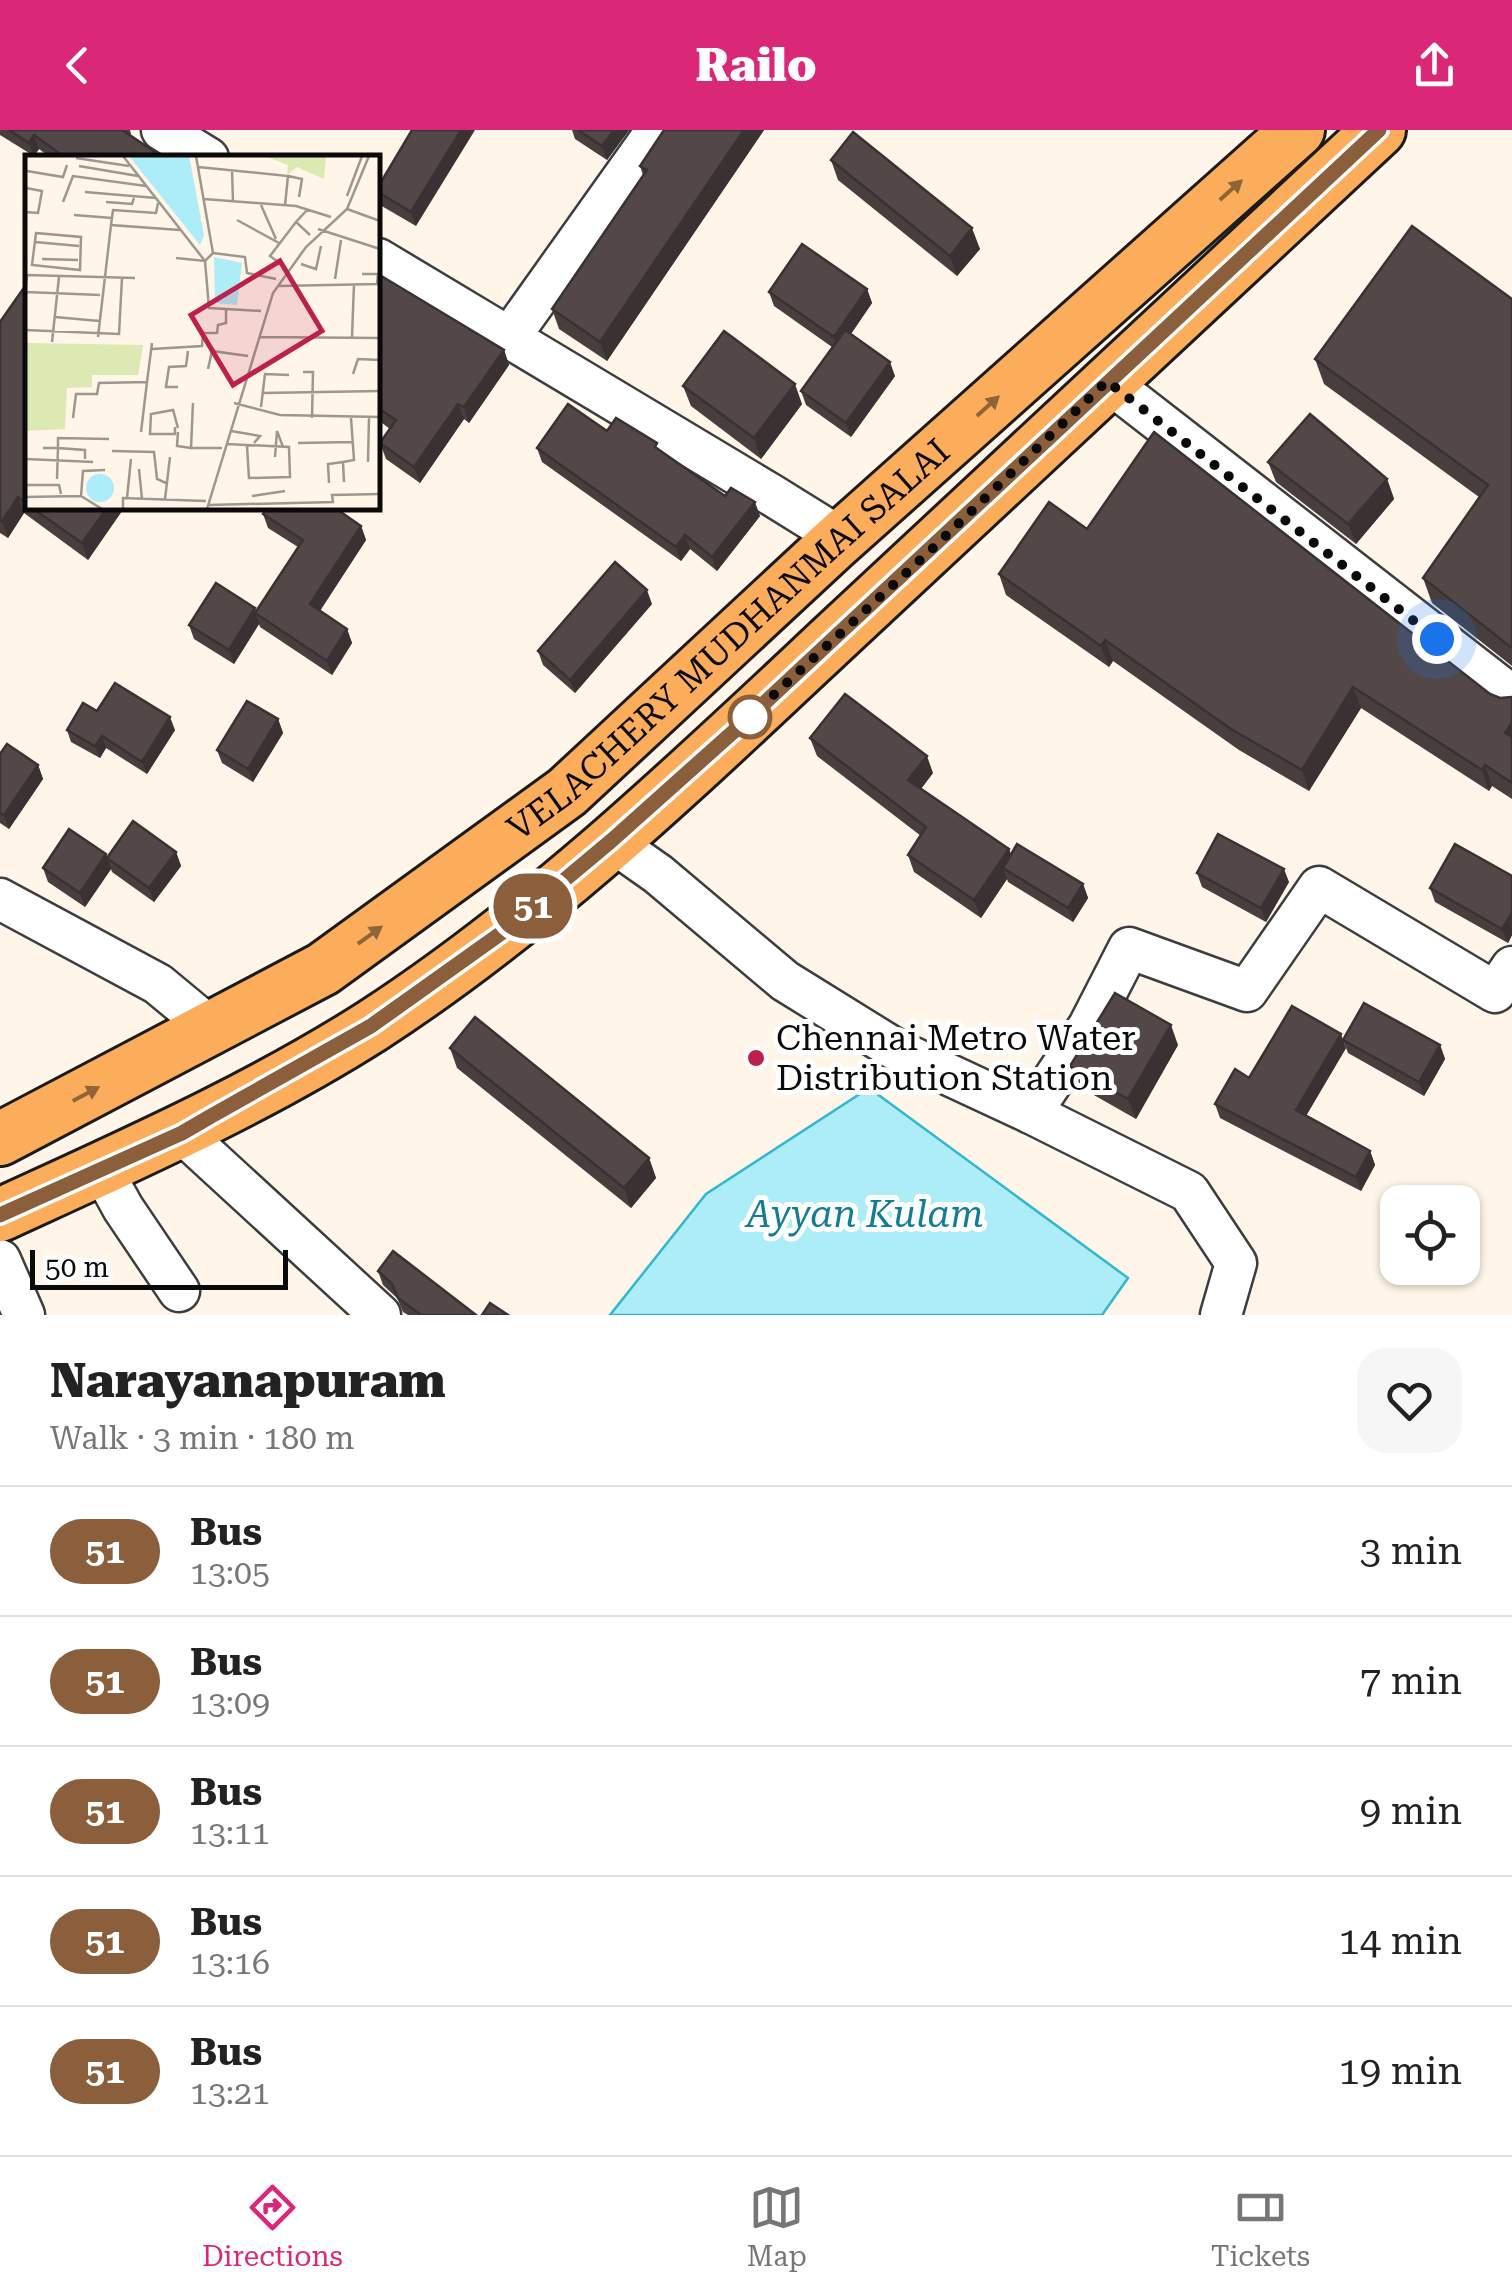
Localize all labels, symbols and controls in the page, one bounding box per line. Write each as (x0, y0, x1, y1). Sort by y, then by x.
icon: back (50, 38, 105, 93)
icon: share (1407, 38, 1462, 93)
text: Railo (696, 39, 816, 92)
inset map (25, 155, 380, 510)
one-way arrow (1219, 179, 1243, 202)
one-way arrow (976, 395, 1000, 418)
street label: VELACHERY MUDHANMAI SALAI (499, 431, 958, 849)
your location (1412, 614, 1462, 664)
unlabelled marker (729, 696, 771, 738)
line badge: 51 (488, 874, 578, 938)
text: 51 (513, 886, 553, 927)
one-way arrow (356, 926, 383, 945)
place label: Chennai Metro Water Distribution Station (776, 1018, 1136, 1099)
marker: Chennai Metro Water Distribution Station (745, 1047, 767, 1069)
one-way arrow (72, 1085, 101, 1102)
map controls (1380, 1185, 1480, 1285)
button: locate (1380, 1185, 1480, 1285)
water label: Ayyan Kulam (744, 1192, 984, 1237)
scale bar (30, 1245, 288, 1290)
text: 50 m (45, 1251, 109, 1284)
button: heart (1357, 1348, 1462, 1453)
text: Narayanapuram (50, 1353, 446, 1409)
text: Walk · 3 min · 180 m (50, 1419, 354, 1457)
text: Bus (190, 1510, 262, 1554)
text: 3 min (1360, 1529, 1462, 1573)
text: 51 (85, 1531, 125, 1572)
text: 13:05 (190, 1554, 270, 1592)
text: Bus (190, 1640, 262, 1684)
text: 7 min (1360, 1659, 1462, 1703)
text: 51 (85, 1661, 125, 1702)
text: 13:09 (190, 1684, 270, 1722)
text: Bus (190, 1770, 262, 1814)
text: 9 min (1360, 1789, 1462, 1833)
text: 51 (85, 1791, 125, 1832)
text: 13:11 (190, 1814, 270, 1852)
text: Bus (190, 1900, 262, 1944)
text: 14 min (1339, 1919, 1462, 1963)
text: 51 (85, 1921, 125, 1962)
text: 13:16 (190, 1944, 270, 1982)
text: Bus (190, 2030, 262, 2074)
text: 19 min (1339, 2049, 1462, 2093)
text: 51 (85, 2051, 125, 2092)
text: 13:21 (190, 2074, 270, 2112)
tab: Directions (202, 2180, 343, 2273)
tab: Map (747, 2180, 807, 2273)
tab: Tickets (1211, 2180, 1310, 2273)

